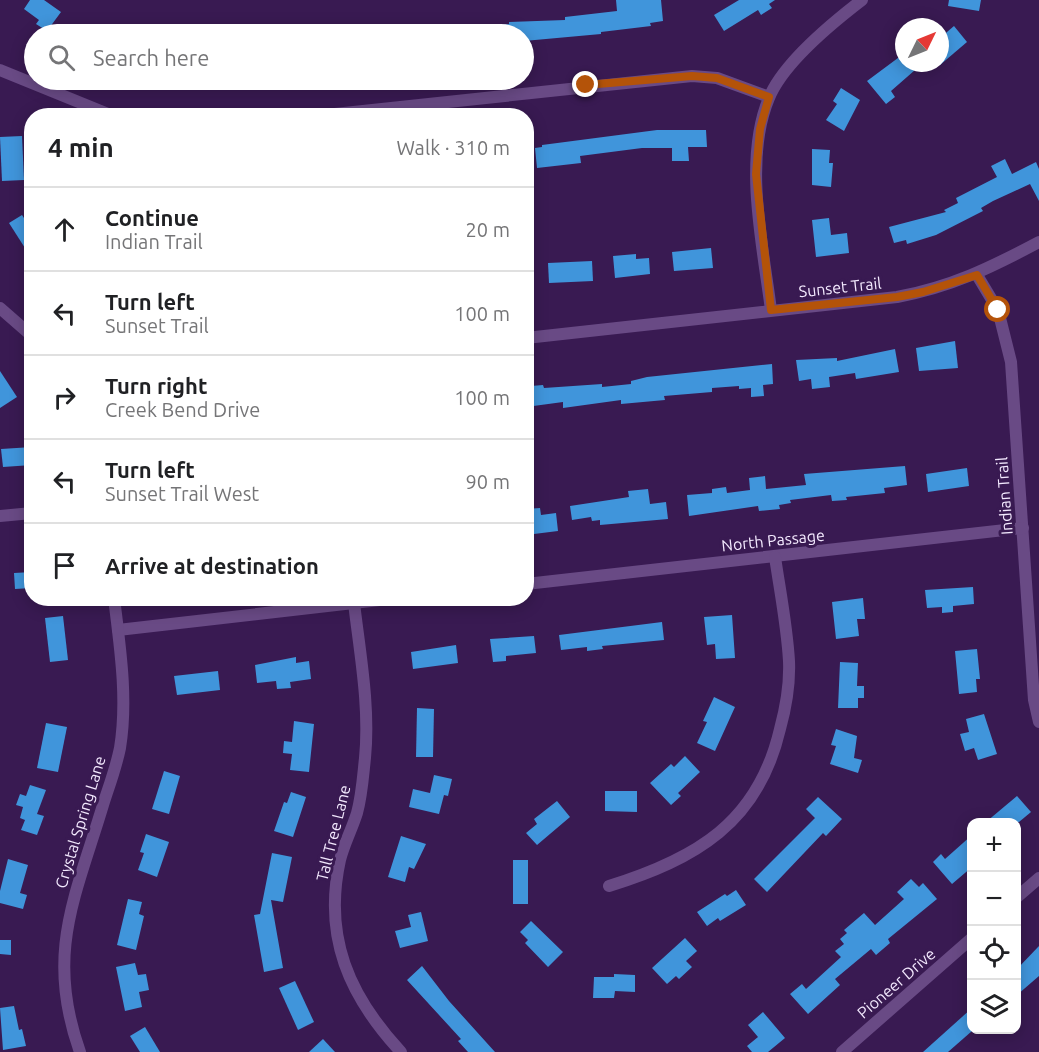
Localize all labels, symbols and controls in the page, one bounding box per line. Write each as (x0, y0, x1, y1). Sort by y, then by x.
north arrow (895, 18, 949, 72)
search box (24, 24, 534, 90)
icon: search (45, 41, 78, 74)
text: Search here (93, 45, 209, 70)
route end (572, 71, 598, 97)
text: 4 min (48, 133, 114, 162)
text: Walk · 310 m (397, 136, 510, 159)
text: Continue (105, 205, 199, 230)
icon: ahead (48, 213, 81, 246)
text: 20 m (466, 218, 510, 241)
text: Indian Trail (105, 230, 203, 253)
street label: Sunset Trail (798, 274, 882, 300)
text: Turn left (105, 289, 195, 314)
route start (984, 296, 1010, 322)
icon: left (48, 297, 81, 330)
text: 100 m (454, 302, 510, 325)
text: Sunset Trail (105, 314, 209, 337)
text: Turn right (105, 373, 207, 398)
icon: right (48, 381, 81, 414)
text: 100 m (454, 386, 510, 409)
text: Creek Bend Drive (105, 398, 260, 421)
street label: Indian Trail (992, 456, 1016, 536)
text: Turn left (105, 457, 195, 482)
icon: left (48, 465, 81, 498)
text: 90 m (466, 470, 510, 493)
text: Sunset Trail West (105, 482, 259, 505)
street label: North Passage (720, 526, 826, 554)
icon: arrive (48, 549, 81, 582)
text: Arrive at destination (105, 553, 319, 578)
street label: Crystal Spring Lane (51, 754, 109, 890)
street label: Tall Tree Lane (312, 783, 354, 883)
map controls (967, 818, 1021, 1034)
button: + (967, 818, 1021, 872)
button: − (967, 872, 1021, 926)
button: locate (967, 926, 1021, 980)
street label: Pioneer Drive (853, 944, 939, 1022)
button: layers (967, 980, 1021, 1034)

